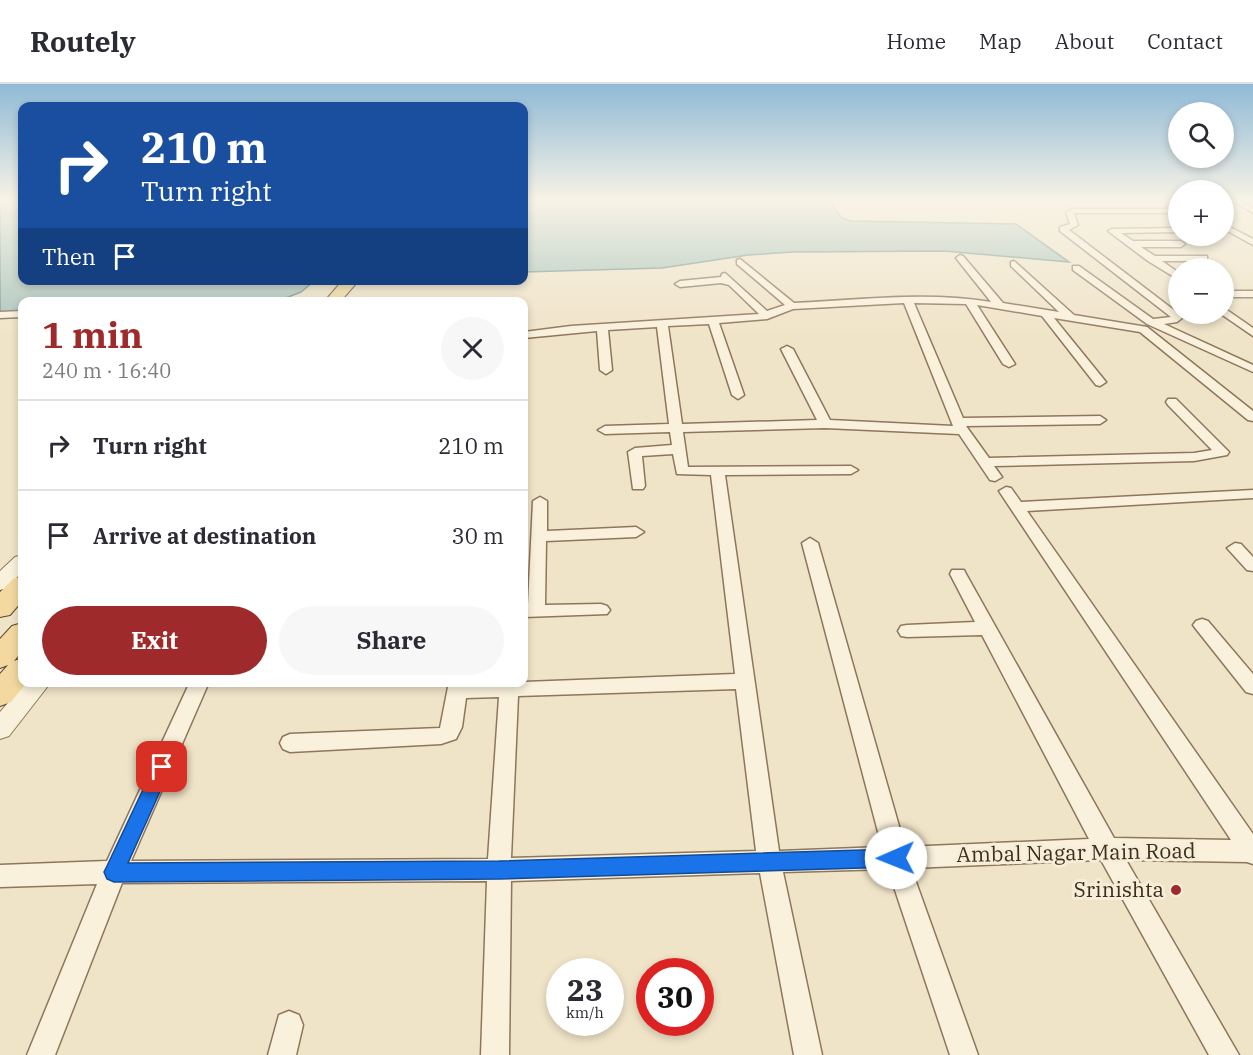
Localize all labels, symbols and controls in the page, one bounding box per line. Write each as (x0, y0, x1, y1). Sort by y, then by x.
text: Routely (30, 23, 136, 60)
text: Home (886, 27, 946, 55)
text: Map (979, 27, 1022, 55)
text: About (1055, 27, 1114, 55)
text: Contact (1147, 27, 1223, 55)
map controls (1168, 102, 1234, 324)
button: search (1168, 102, 1234, 168)
text: 210 m (141, 120, 267, 175)
icon: right (42, 126, 120, 204)
text: Turn right (141, 173, 272, 208)
button: + (1168, 180, 1234, 246)
icon: arrive (108, 240, 141, 273)
text: Then (42, 242, 96, 271)
button: − (1168, 258, 1234, 324)
text: 1 min (42, 311, 143, 358)
button: close (441, 317, 504, 380)
text: 240 m · 16:40 (42, 357, 171, 384)
icon: right (42, 429, 75, 462)
text: Turn right (93, 431, 207, 460)
text: 210 m (438, 431, 504, 460)
icon: arrive (42, 519, 75, 552)
text: Arrive at destination (93, 521, 316, 550)
text: 30 m (452, 521, 504, 550)
button: Exit (42, 606, 267, 675)
button: Share (279, 606, 504, 675)
pin (136, 741, 187, 792)
icon: arrive (145, 750, 178, 783)
position arrow (864, 826, 928, 890)
street label: Ambal Nagar Main Road (956, 836, 1196, 868)
place label: Srinishta (1073, 875, 1164, 903)
marker: Srinishta (1169, 883, 1183, 897)
speed limit sign: 30 (636, 958, 714, 1036)
text: 23 (567, 970, 603, 1009)
text: km/h (566, 1003, 604, 1022)

